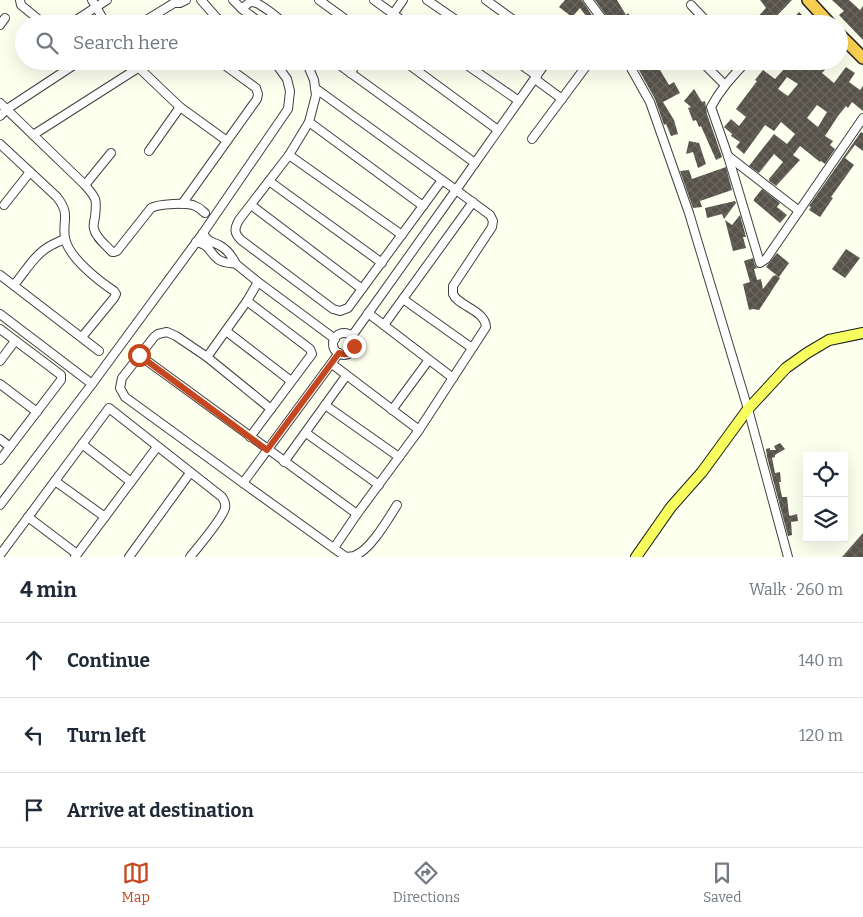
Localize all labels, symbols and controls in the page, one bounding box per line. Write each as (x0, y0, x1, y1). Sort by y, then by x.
search box (15, 15, 848, 70)
icon: search (33, 29, 61, 57)
text: Search here (73, 31, 178, 54)
route end (343, 335, 366, 358)
route start (128, 344, 151, 367)
map controls (803, 452, 848, 542)
button: locate (803, 452, 848, 497)
button: layers (803, 497, 848, 542)
text: 4 min (20, 577, 77, 603)
text: Walk · 260 m (749, 580, 843, 599)
icon: ahead (20, 646, 48, 674)
text: Continue (67, 649, 150, 672)
text: 140 m (798, 651, 843, 670)
icon: left (20, 721, 48, 749)
text: Turn left (67, 724, 146, 747)
text: 120 m (799, 726, 843, 745)
icon: arrive (20, 796, 48, 824)
text: Arrive at destination (67, 799, 254, 822)
tab: Map (121, 859, 150, 906)
tab: Directions (393, 859, 460, 906)
tab: Saved (703, 859, 742, 906)

